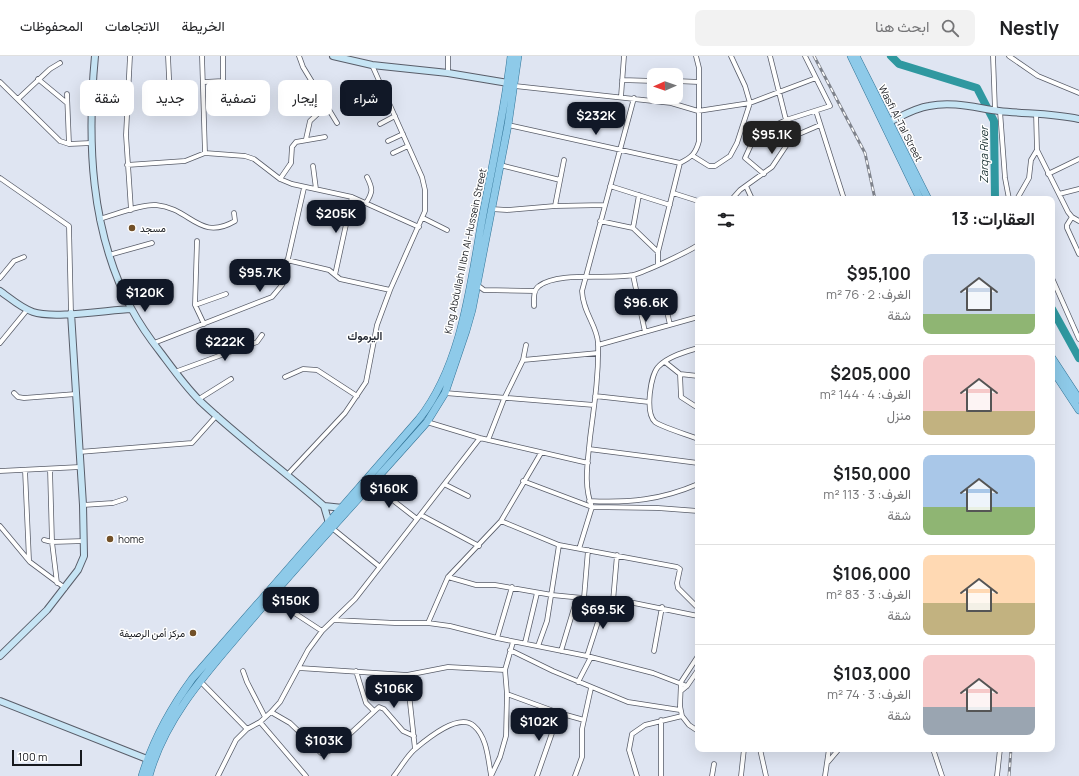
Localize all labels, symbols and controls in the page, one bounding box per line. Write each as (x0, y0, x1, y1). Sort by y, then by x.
search box (695, 10, 975, 46)
text: Nestly (999, 15, 1059, 41)
text: المحفوظات (20, 16, 83, 35)
text: الاتجاهات (105, 16, 159, 35)
text: الخريطة (181, 16, 225, 35)
text: ابحث هنا (875, 16, 929, 37)
icon: search (939, 17, 961, 39)
north arrow (647, 68, 683, 104)
map controls (647, 68, 683, 104)
chip: شقة (80, 80, 134, 116)
chip: جديد (142, 80, 198, 116)
chip: تصفية (206, 80, 270, 116)
chip: إيجار (278, 80, 332, 116)
chip: شراء (340, 80, 392, 116)
street label: Wasfi Al-Tal Street (876, 82, 926, 164)
pin: $232K (568, 102, 624, 136)
text: $232K (576, 106, 616, 124)
pin: $95.1K (739, 121, 805, 155)
text: $95.1K (752, 125, 792, 143)
water label: Zarqa River (976, 125, 991, 183)
street label: King Abdullah II Ibn Al-Hussein Street (441, 167, 489, 335)
pin: $205K (308, 200, 364, 234)
text: $205K (316, 204, 356, 222)
text: العقارات: 13 (951, 207, 1035, 230)
icon: filters (715, 209, 737, 231)
place label: مسجد (140, 221, 166, 235)
marker: مسجد (127, 223, 137, 233)
pin: $95.7K (227, 259, 293, 293)
text: $95,100 (847, 262, 911, 285)
text: $95.7K (238, 263, 282, 281)
icon: home (955, 270, 1003, 318)
pin: $120K (117, 279, 173, 313)
text: $120K (126, 283, 164, 301)
text: الغرف: 2 · 76 m² (826, 285, 911, 303)
pin: $96.6K (613, 289, 679, 323)
text: $96.6K (624, 293, 668, 311)
text: شقة (888, 306, 911, 324)
pin: $222K (197, 328, 253, 362)
district label: اليرموك (348, 328, 383, 343)
text: $222K (205, 332, 245, 350)
text: $205,000 (830, 362, 911, 385)
icon: home (955, 371, 1003, 419)
text: الغرف: 4 · 144 m² (820, 385, 911, 403)
text: منزل (887, 406, 911, 424)
text: $150,000 (833, 462, 911, 485)
icon: home (955, 471, 1003, 519)
pin: $160K (361, 475, 417, 509)
text: $160K (370, 479, 408, 497)
text: الغرف: 3 · 113 m² (823, 485, 911, 503)
text: شقة (888, 506, 911, 524)
place label: home (118, 532, 144, 546)
marker: home (105, 534, 115, 544)
text: $106,000 (832, 562, 911, 585)
icon: home (955, 571, 1003, 619)
text: الغرف: 3 · 83 m² (826, 585, 911, 603)
pin: $150K (263, 587, 319, 621)
text: $150K (272, 591, 310, 609)
pin: $69.5K (570, 596, 636, 630)
text: $69.5K (581, 600, 625, 618)
text: شقة (888, 606, 911, 624)
place label: مركز أمن الرصيفة (119, 626, 185, 640)
marker: مركز أمن الرصيفة (188, 628, 198, 638)
text: $103,000 (833, 662, 911, 685)
icon: home (955, 671, 1003, 719)
pin: $106K (366, 675, 422, 709)
text: $106K (375, 679, 413, 697)
text: الغرف: 3 · 74 m² (827, 685, 911, 703)
text: شقة (888, 706, 911, 724)
pin: $102K (511, 708, 567, 742)
text: $102K (520, 712, 558, 730)
pin: $103K (296, 727, 352, 761)
text: $103K (305, 731, 343, 749)
scale bar (12, 748, 82, 767)
text: 100 m (18, 749, 47, 764)

